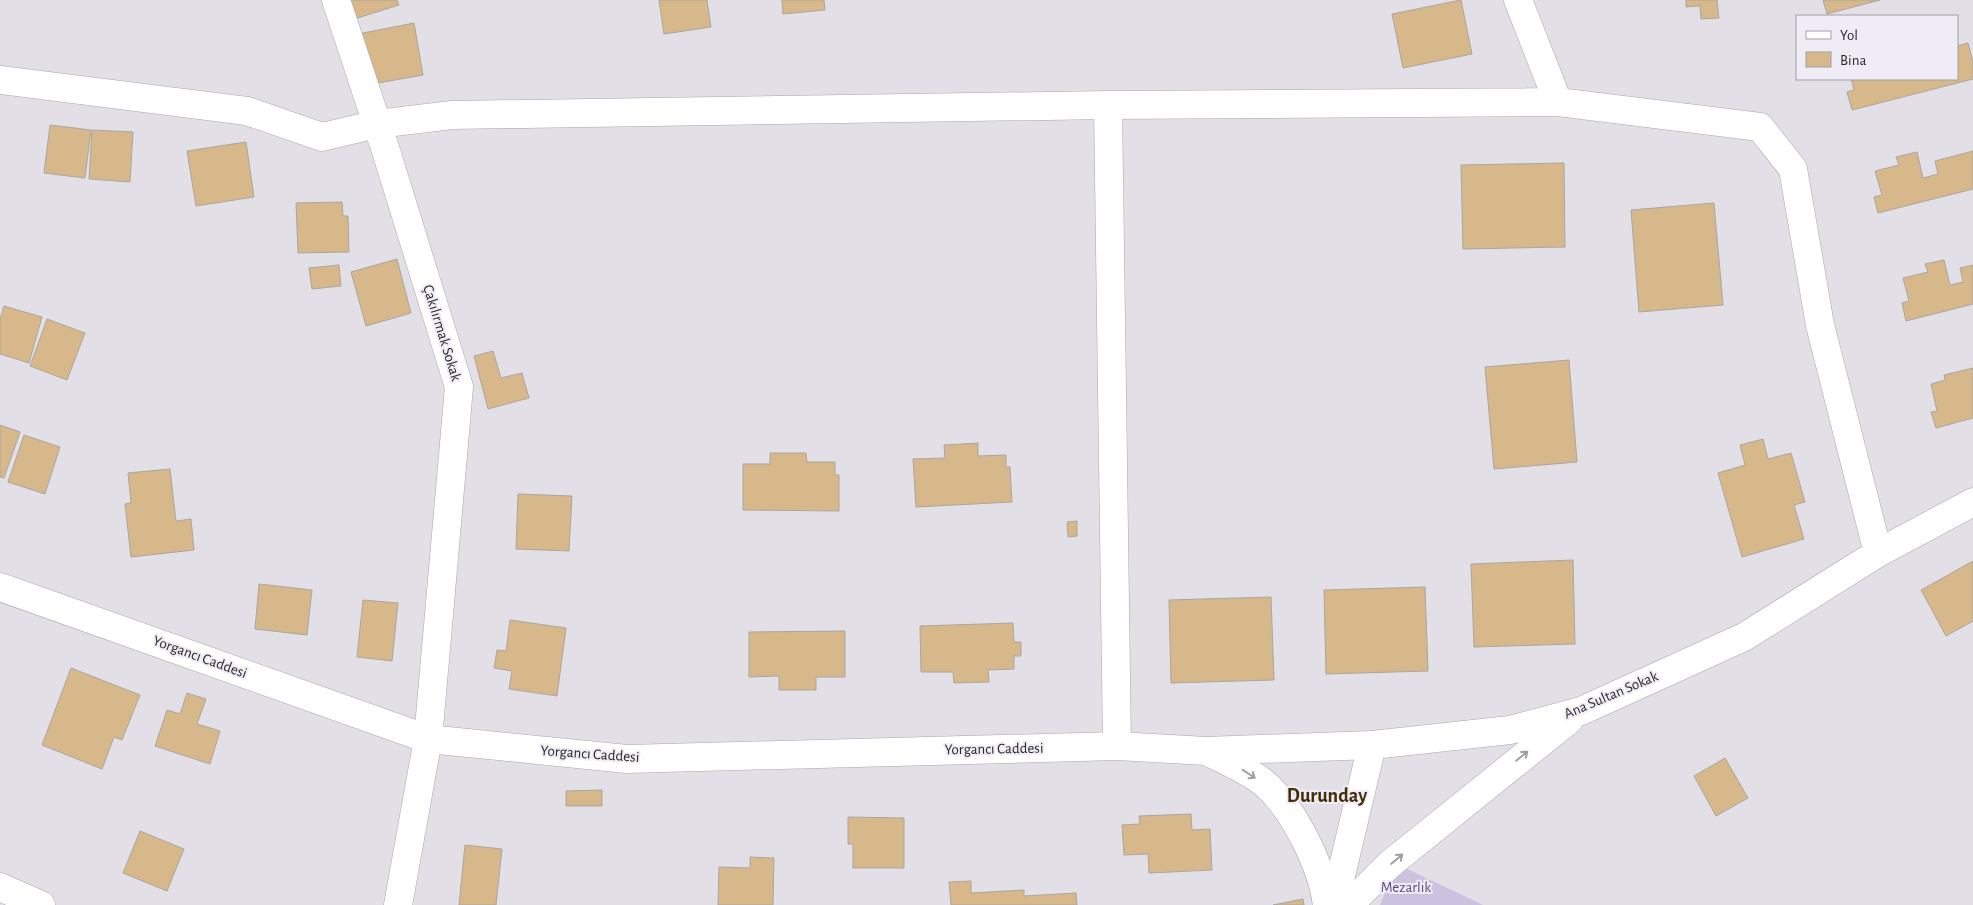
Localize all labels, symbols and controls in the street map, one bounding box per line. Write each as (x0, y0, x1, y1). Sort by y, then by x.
legend (1796, 15, 1958, 80)
text: Yol (1840, 28, 1858, 43)
text: Bina (1840, 53, 1866, 68)
street label: Çakılırmak Sokak (420, 283, 464, 383)
street label: Yorgancı Caddesi (151, 633, 249, 681)
street label: Ana Sultan Sokak (1562, 668, 1660, 722)
street label: Yorgancı Caddesi (944, 741, 1044, 757)
street label: Yorgancı Caddesi (540, 743, 640, 765)
one-way arrow (1515, 751, 1528, 762)
one-way arrow (1242, 769, 1256, 779)
district label: Durunday (1287, 786, 1367, 806)
one-way arrow (1390, 854, 1403, 865)
park label: Mezarlık (1381, 880, 1431, 895)

